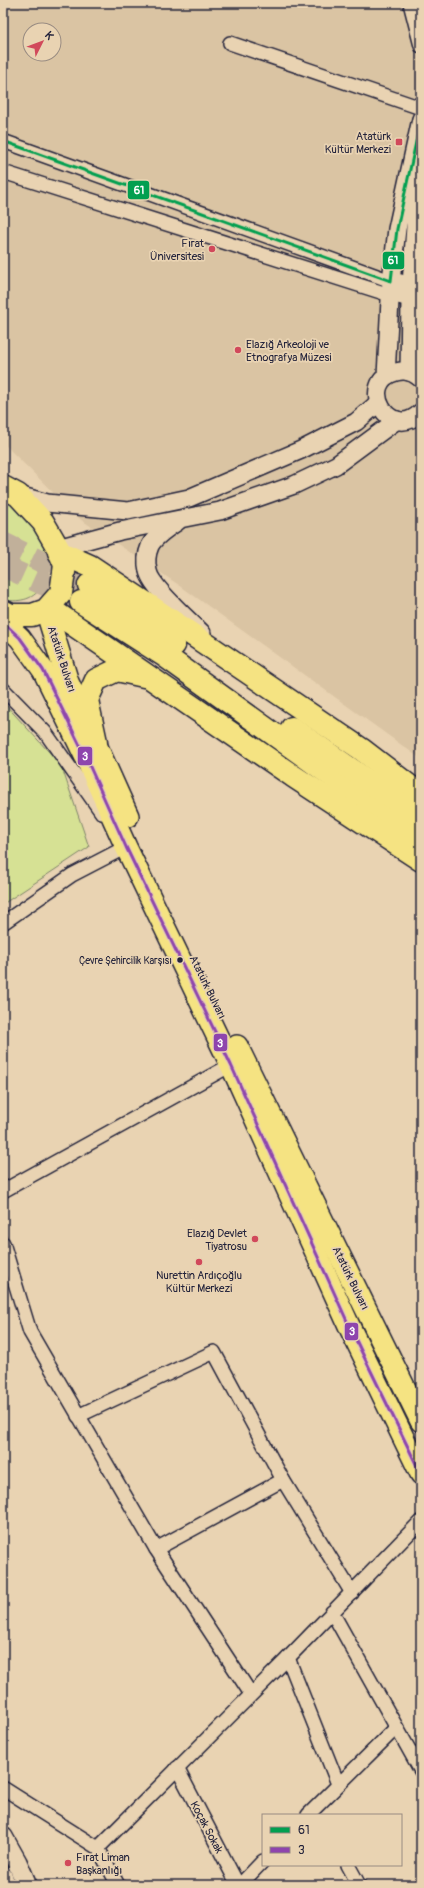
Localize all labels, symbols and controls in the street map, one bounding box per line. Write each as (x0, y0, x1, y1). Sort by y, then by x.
north arrow (22, 22, 62, 62)
text: K (42, 29, 56, 43)
place label: Atatürk Kültür Merkezi (325, 130, 391, 156)
marker: Atatürk Kültür Merkezi (394, 137, 404, 147)
line badge: 61 (127, 180, 150, 200)
text: 61 (134, 184, 144, 197)
place label: Fırat Üniversitesi (150, 237, 205, 263)
marker: Fırat Üniversitesi (207, 244, 217, 254)
line badge: 61 (382, 251, 405, 270)
text: 61 (388, 254, 398, 267)
place label: Elazığ Arkeoloji ve Etnografya Müzesi (246, 338, 331, 364)
marker: Elazığ Arkeoloji ve Etnografya Müzesi (233, 345, 243, 355)
street label: Atatürk Bulvarı (45, 624, 78, 694)
line badge: 3 (77, 746, 93, 766)
text: 3 (82, 750, 88, 763)
street label: Atatürk Bulvarı (187, 953, 228, 1021)
place label: Çevre Şehircilik Karşısı (79, 955, 172, 967)
marker: Çevre Şehircilik Karşısı (175, 955, 185, 965)
line badge: 3 (213, 1033, 228, 1052)
text: 3 (217, 1037, 223, 1050)
place label: Elazığ Devlet Tiyatrosu (187, 1227, 248, 1253)
marker: Elazığ Devlet Tiyatrosu (250, 1234, 260, 1244)
street label: Atatürk Bulvarı (330, 1244, 371, 1312)
marker: Nurettin Ardıçoğlu Kültür Merkezi (194, 1257, 204, 1267)
place label: Nurettin Ardıçoğlu Kültür Merkezi (156, 1269, 242, 1295)
line badge: 3 (344, 1322, 359, 1341)
text: 3 (349, 1325, 355, 1338)
street label: Koçak Sokak (187, 1799, 226, 1856)
legend (262, 1814, 402, 1866)
text: 61 (298, 1823, 310, 1838)
text: 3 (298, 1843, 305, 1858)
place label: Fırat Liman Başkanlığı (76, 1851, 130, 1877)
marker: Fırat Liman Başkanlığı (63, 1858, 73, 1868)

